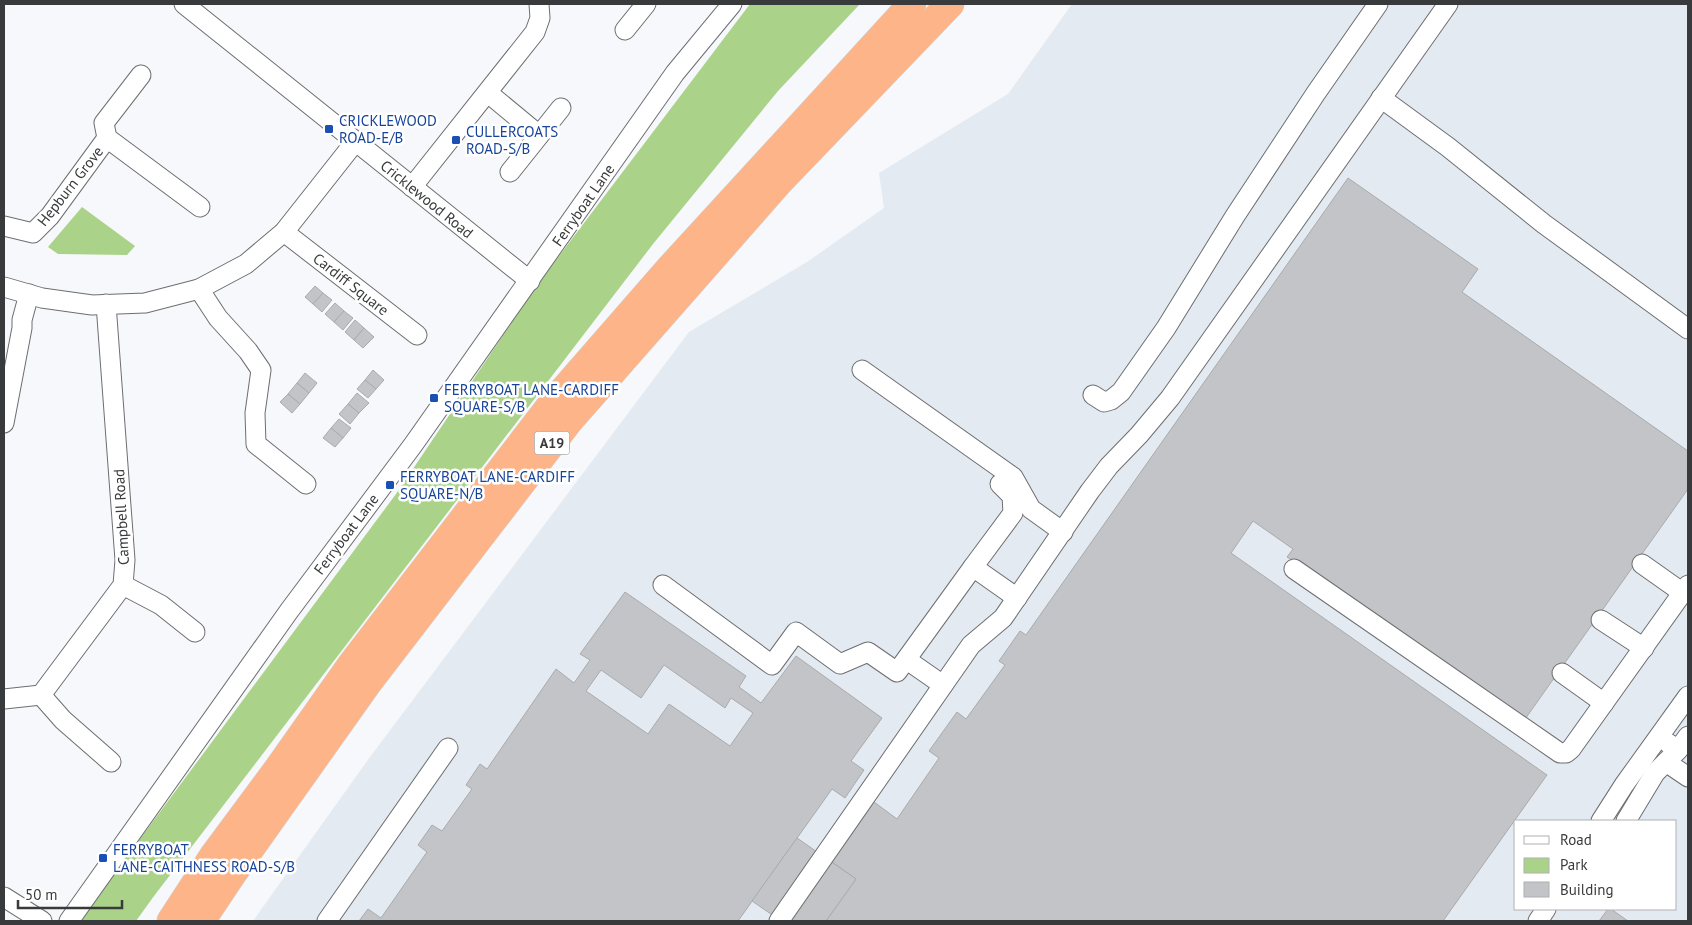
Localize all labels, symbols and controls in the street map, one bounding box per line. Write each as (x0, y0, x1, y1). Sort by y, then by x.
place label: CRICKLEWOOD ROAD-E/B (339, 111, 437, 147)
place label: CULLERCOATS ROAD-S/B (466, 122, 558, 158)
marker: CRICKLEWOOD ROAD-E/B (323, 123, 335, 135)
marker: CULLERCOATS ROAD-S/B (450, 134, 462, 146)
street label: Hepburn Grove (33, 142, 107, 230)
street label: Cricklewood Road (377, 156, 477, 242)
street label: Ferryboat Lane (548, 160, 618, 250)
street label: Cardiff Square (309, 249, 393, 319)
place label: FERRYBOAT LANE-CARDIFF SQUARE-S/B (444, 380, 619, 416)
marker: FERRYBOAT LANE-CARDIFF SQUARE-S/B (428, 392, 440, 404)
road number: A19 (534, 432, 570, 454)
place label: FERRYBOAT LANE-CARDIFF SQUARE-N/B (400, 467, 575, 503)
street label: Campbell Road (109, 468, 133, 566)
marker: FERRYBOAT LANE-CARDIFF SQUARE-N/B (384, 479, 396, 491)
street label: Ferryboat Lane (310, 490, 382, 578)
legend (1514, 820, 1677, 910)
text: Road (1560, 830, 1592, 849)
place label: FERRYBOAT LANE-CAITHNESS ROAD-S/B (113, 840, 295, 876)
marker: FERRYBOAT LANE-CAITHNESS ROAD-S/B (97, 852, 109, 864)
text: Park (1560, 855, 1588, 874)
scale bar (18, 878, 121, 910)
text: Building (1560, 880, 1614, 899)
text: 50 m (25, 885, 58, 904)

